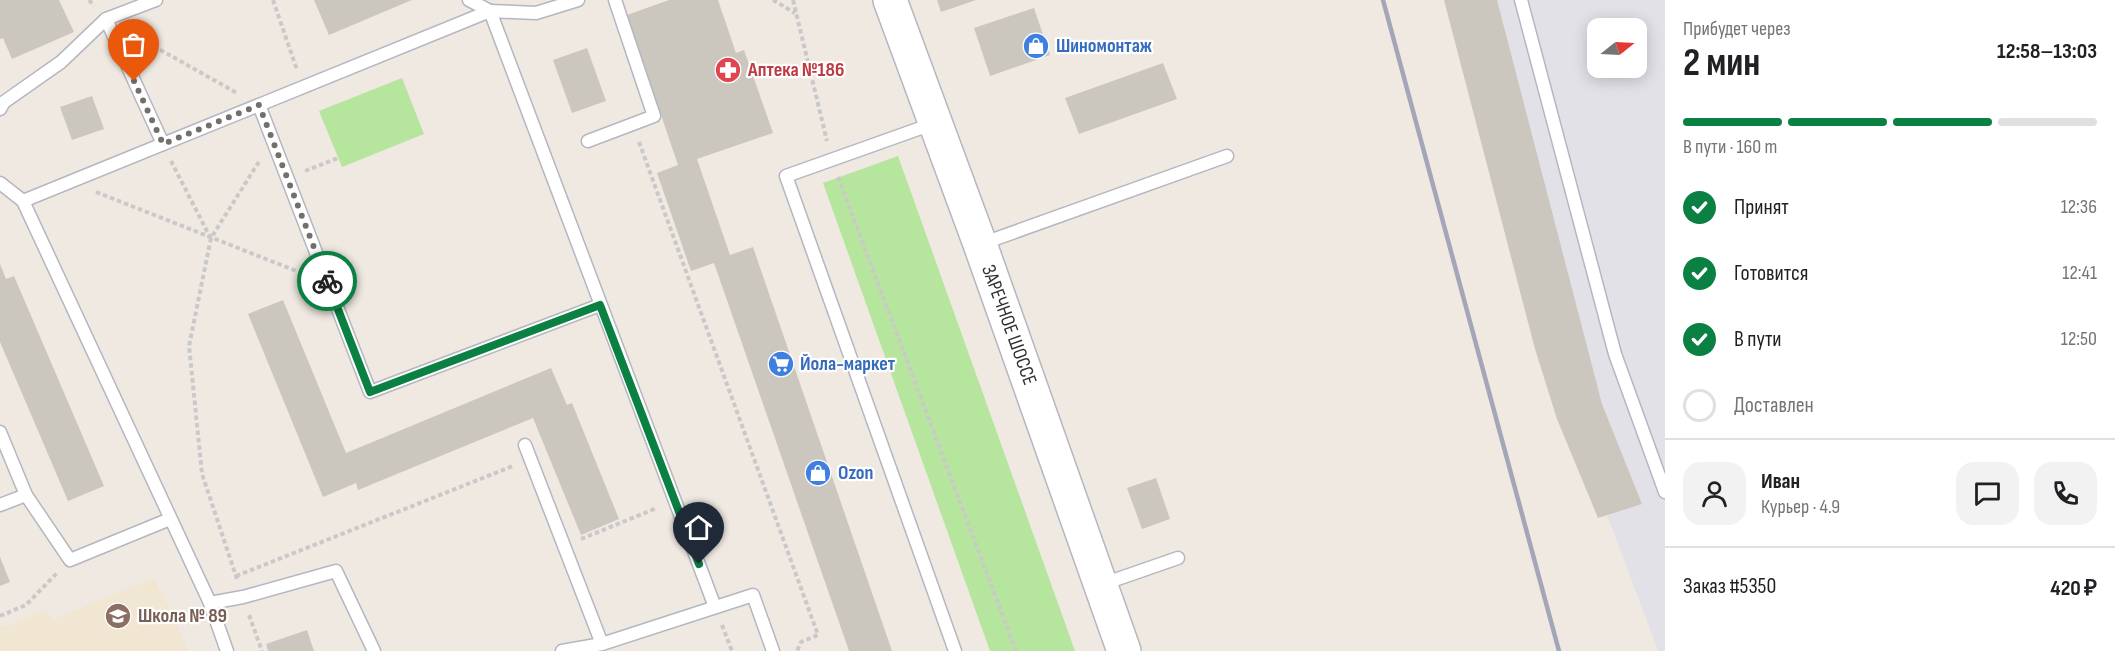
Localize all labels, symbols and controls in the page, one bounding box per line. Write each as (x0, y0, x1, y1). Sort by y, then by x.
text: Прибудет через (1683, 17, 1791, 41)
north arrow (1587, 18, 1647, 78)
map controls (1587, 18, 1647, 78)
pin (108, 19, 159, 81)
icon: bag (117, 28, 150, 61)
shop icon: Шиномонтаж (1021, 31, 1051, 61)
place label: Шиномонтаж (1056, 34, 1153, 58)
text: 12:58–13:03 (1997, 38, 2097, 65)
text: 2 мин (1683, 40, 1760, 87)
pharmacy icon: Аптека №186 (713, 55, 743, 85)
place label: Аптека №186 (747, 58, 844, 82)
text: В пути · 160 m (1683, 135, 1777, 159)
icon: check (1683, 191, 1716, 224)
text: Принят (1734, 194, 1789, 221)
text: 12:36 (2061, 195, 2097, 219)
courier (297, 251, 357, 311)
icon: check (1683, 257, 1716, 290)
text: Готовится (1734, 260, 1808, 287)
text: 12:41 (2062, 261, 2097, 285)
street label: ЗАРЕЧНОЕ ШОССЕ (976, 262, 1042, 388)
icon: bike (311, 265, 344, 298)
icon: check (1683, 323, 1716, 356)
text: В пути (1734, 326, 1782, 353)
text: 12:50 (2061, 327, 2097, 351)
supermarket icon: Йола-маркет (766, 349, 796, 379)
place label: Йола-маркет (800, 352, 896, 376)
text: Доставлен (1734, 392, 1814, 419)
shop icon: Ozon (803, 458, 833, 488)
place label: Ozon (838, 461, 873, 485)
button: person (1683, 462, 1746, 525)
button: chat (1956, 462, 2019, 525)
button: phone (2034, 462, 2097, 525)
text: Иван (1761, 468, 1800, 495)
text: Курьер · 4.9 (1761, 495, 1840, 519)
pin (673, 502, 724, 564)
icon: home (682, 511, 715, 544)
text: Заказ #5350 (1683, 573, 1776, 600)
text: 420 ₽ (2050, 575, 2097, 602)
school or university icon: Школа № 89 (103, 601, 133, 631)
place label: Школа № 89 (138, 604, 227, 628)

